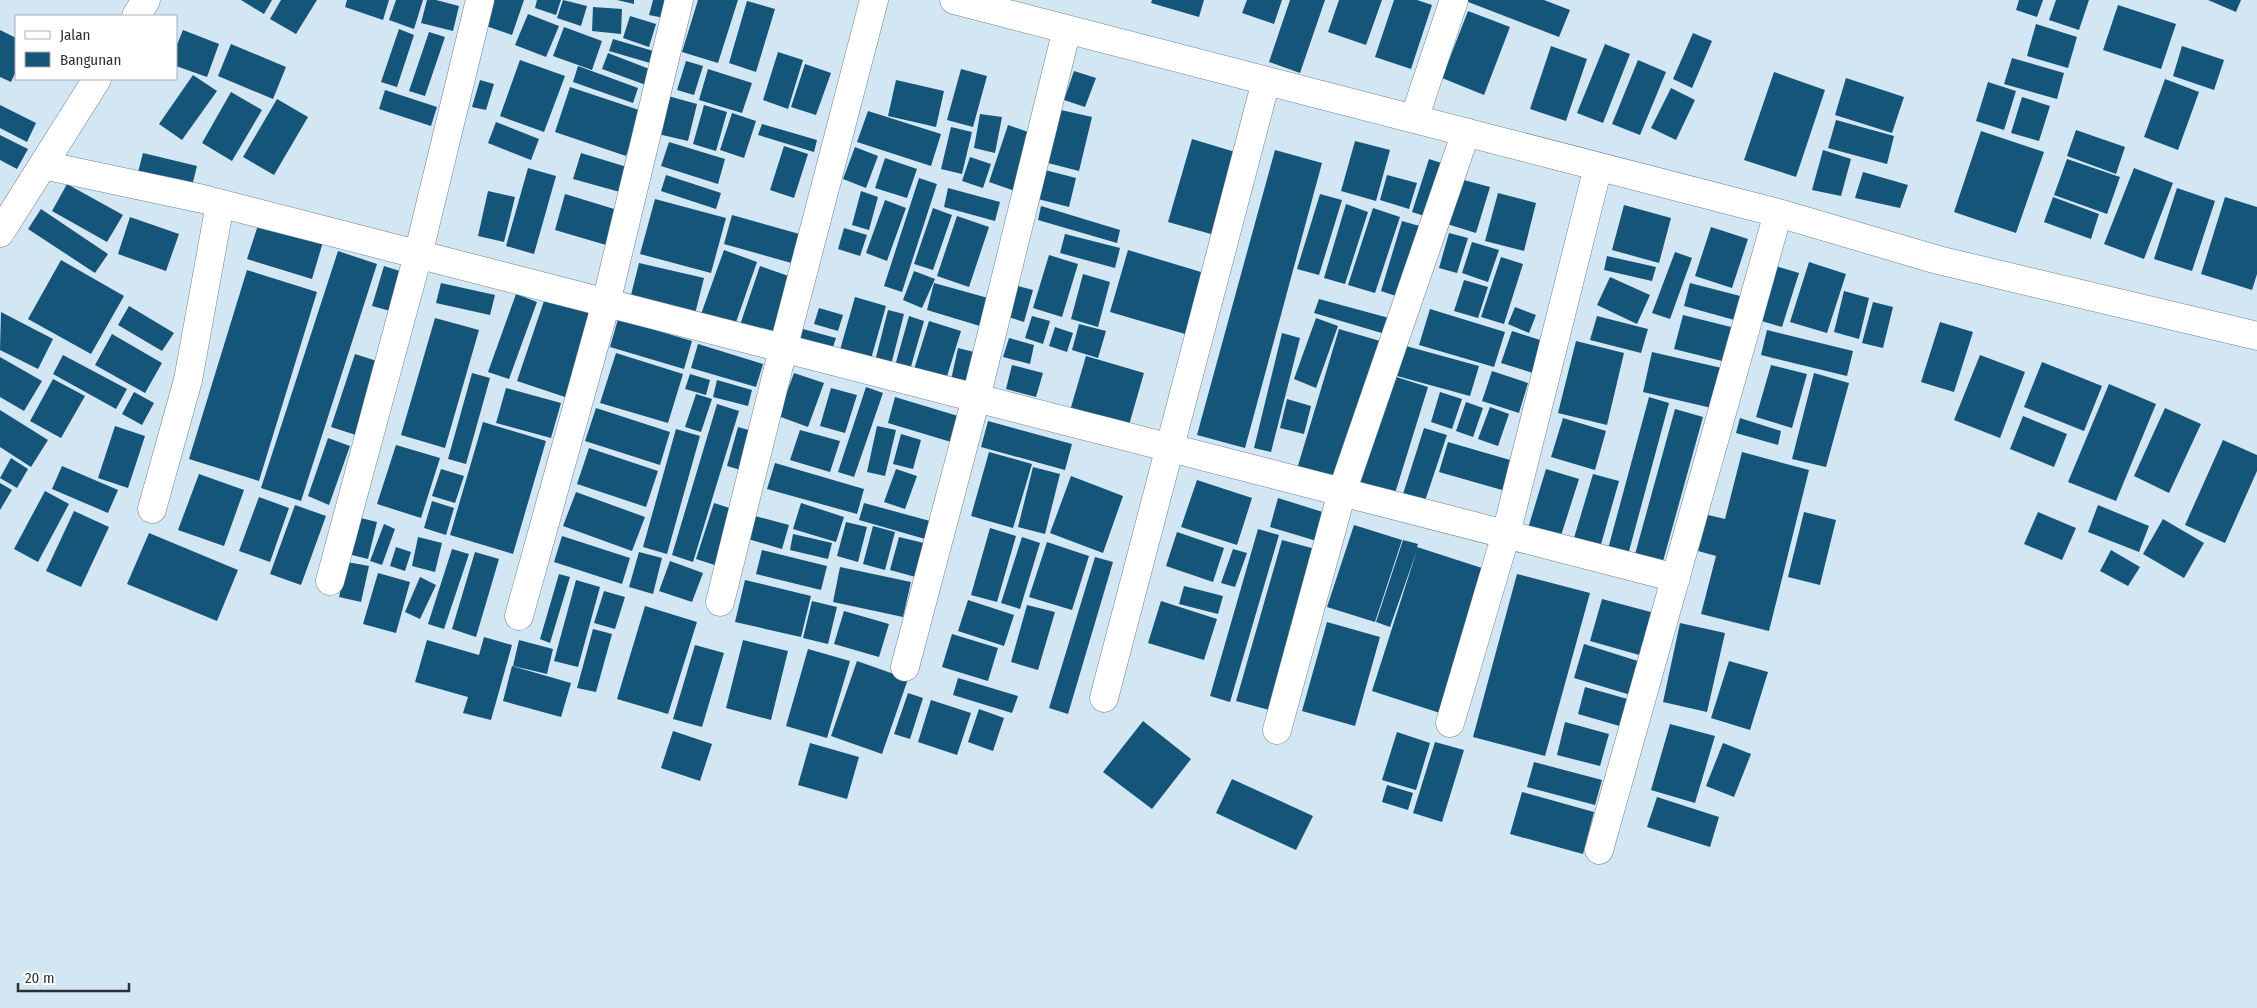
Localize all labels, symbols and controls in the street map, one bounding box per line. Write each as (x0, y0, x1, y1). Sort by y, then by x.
legend (15, 15, 178, 80)
text: Jalan (60, 26, 90, 44)
text: Bangunan (60, 51, 121, 69)
scale bar (18, 960, 129, 992)
text: 20 m (25, 969, 55, 987)

